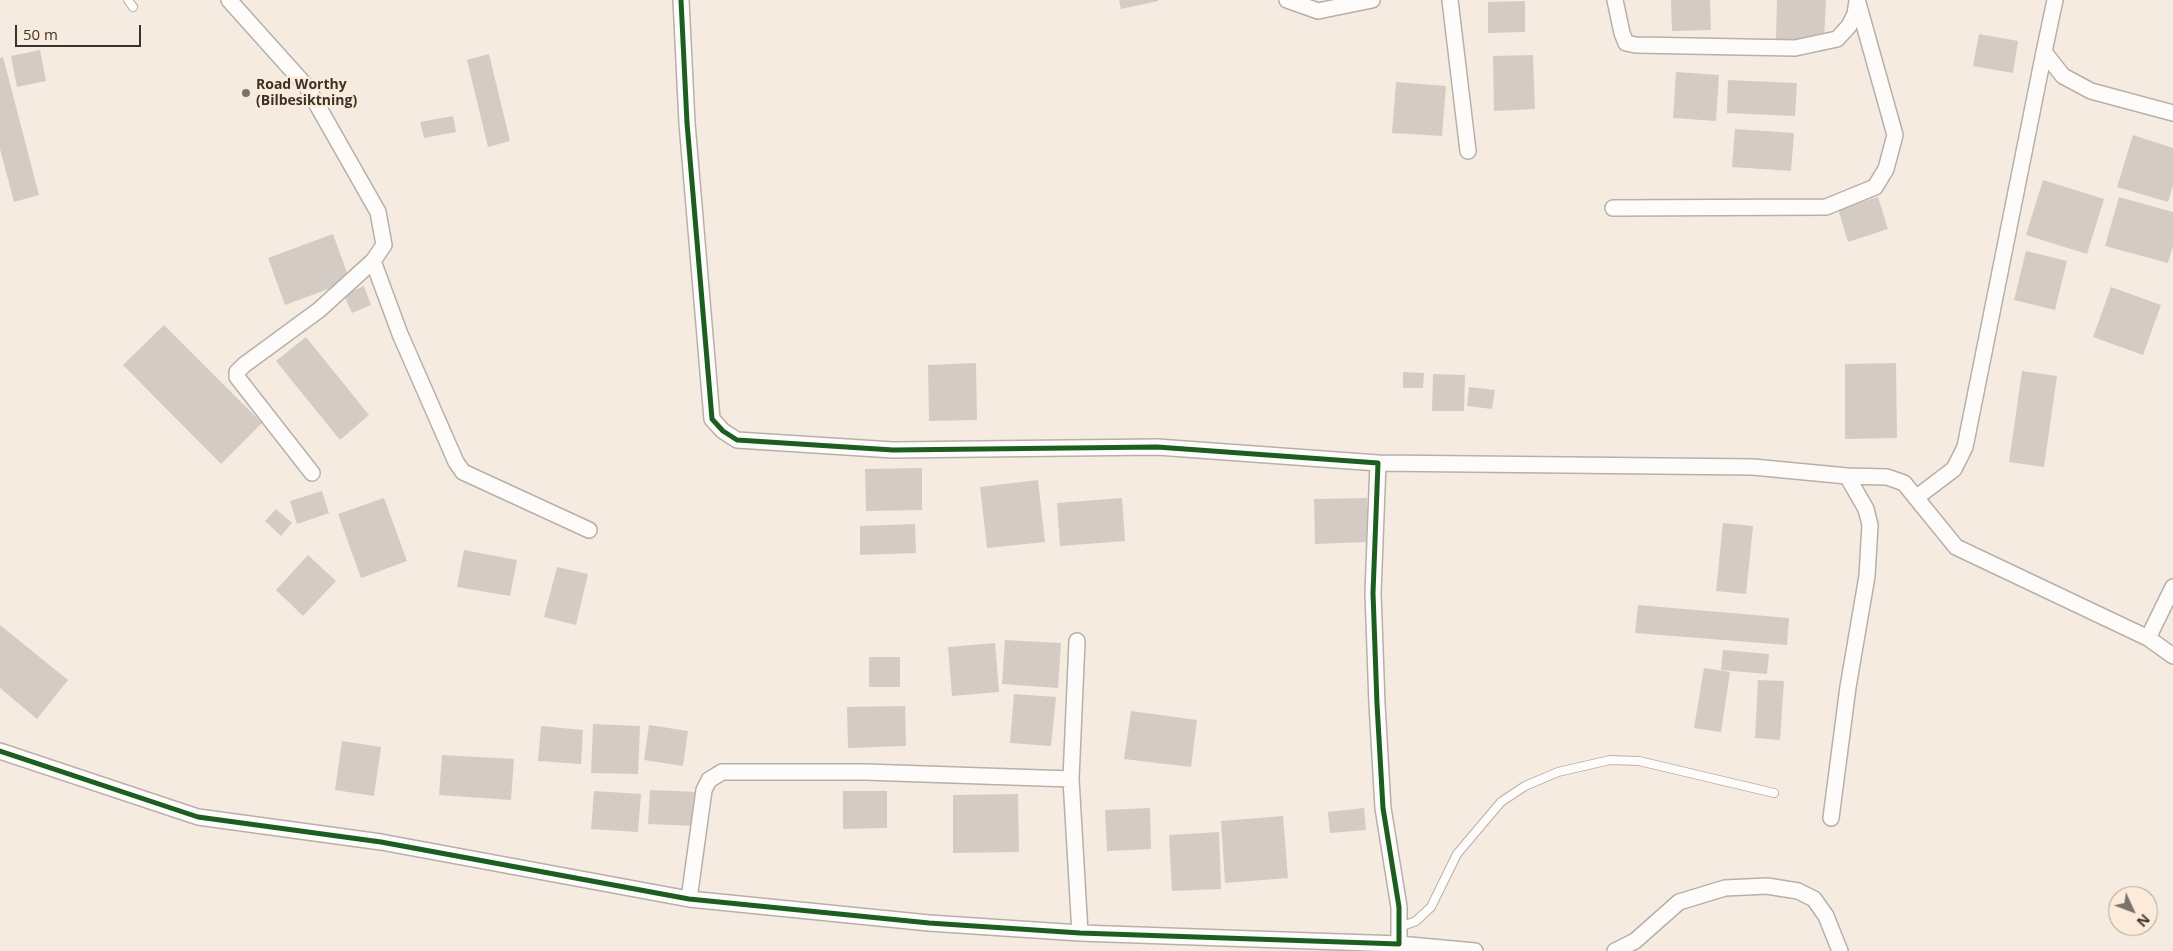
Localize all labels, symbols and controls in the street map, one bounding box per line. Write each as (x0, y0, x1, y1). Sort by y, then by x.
scale bar (18, 15, 144, 47)
text: 50 m (23, 24, 58, 44)
place label: Road Worthy (Bilbesiktning) (256, 77, 357, 110)
marker: Road Worthy (Bilbesiktning) (240, 87, 252, 99)
north arrow (2108, 886, 2158, 936)
text: N (2133, 910, 2154, 932)

